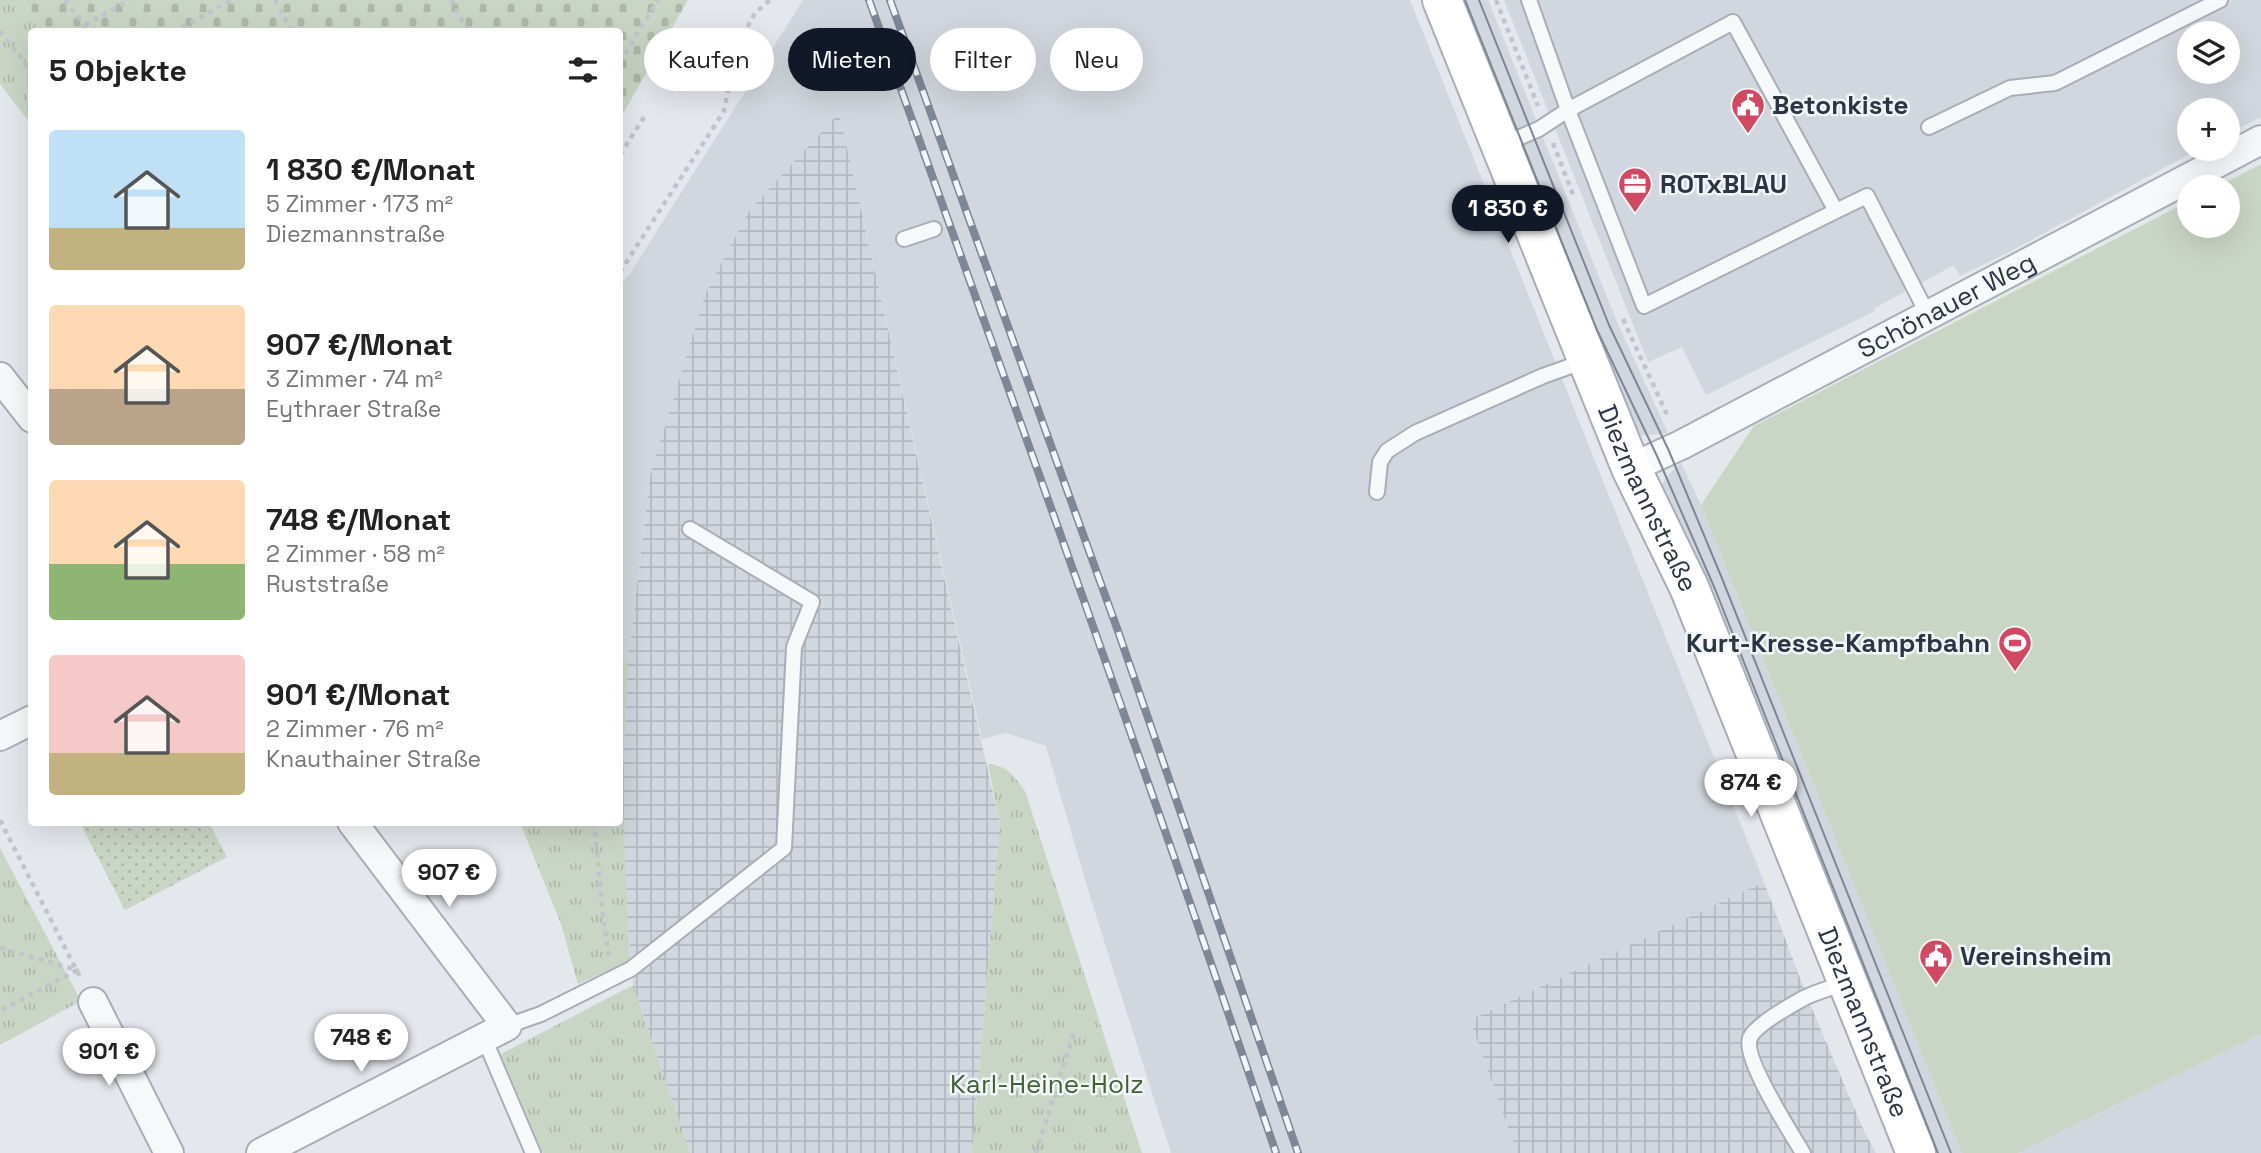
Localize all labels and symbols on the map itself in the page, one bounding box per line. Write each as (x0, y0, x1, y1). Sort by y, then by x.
public building icon: Betonkiste (1729, 86, 1767, 135)
place label: Betonkiste (1772, 88, 1909, 122)
office icon: ROTxBLAU (1616, 165, 1654, 214)
place label: ROTxBLAU (1660, 167, 1787, 201)
pin: 1 830 € (1443, 186, 1573, 245)
street label: Schönauer Weg (1852, 245, 2041, 366)
street label: Diezmannstraße (1590, 399, 1706, 597)
sports icon: Kurt-Kresse-Kampfbahn (1996, 624, 2034, 673)
place label: Kurt-Kresse-Kampfbahn (1686, 626, 1990, 660)
pin: 874 € (1702, 760, 1800, 819)
pin: 907 € (400, 850, 498, 909)
street label: Diezmannstraße (1810, 922, 1917, 1123)
public building icon: Vereinsheim (1917, 937, 1955, 986)
place label: Vereinsheim (1960, 939, 2112, 973)
pin: 748 € (312, 1014, 410, 1074)
pin: 901 € (60, 1028, 158, 1088)
park label: Karl-Heine-Holz (950, 1067, 1144, 1101)

